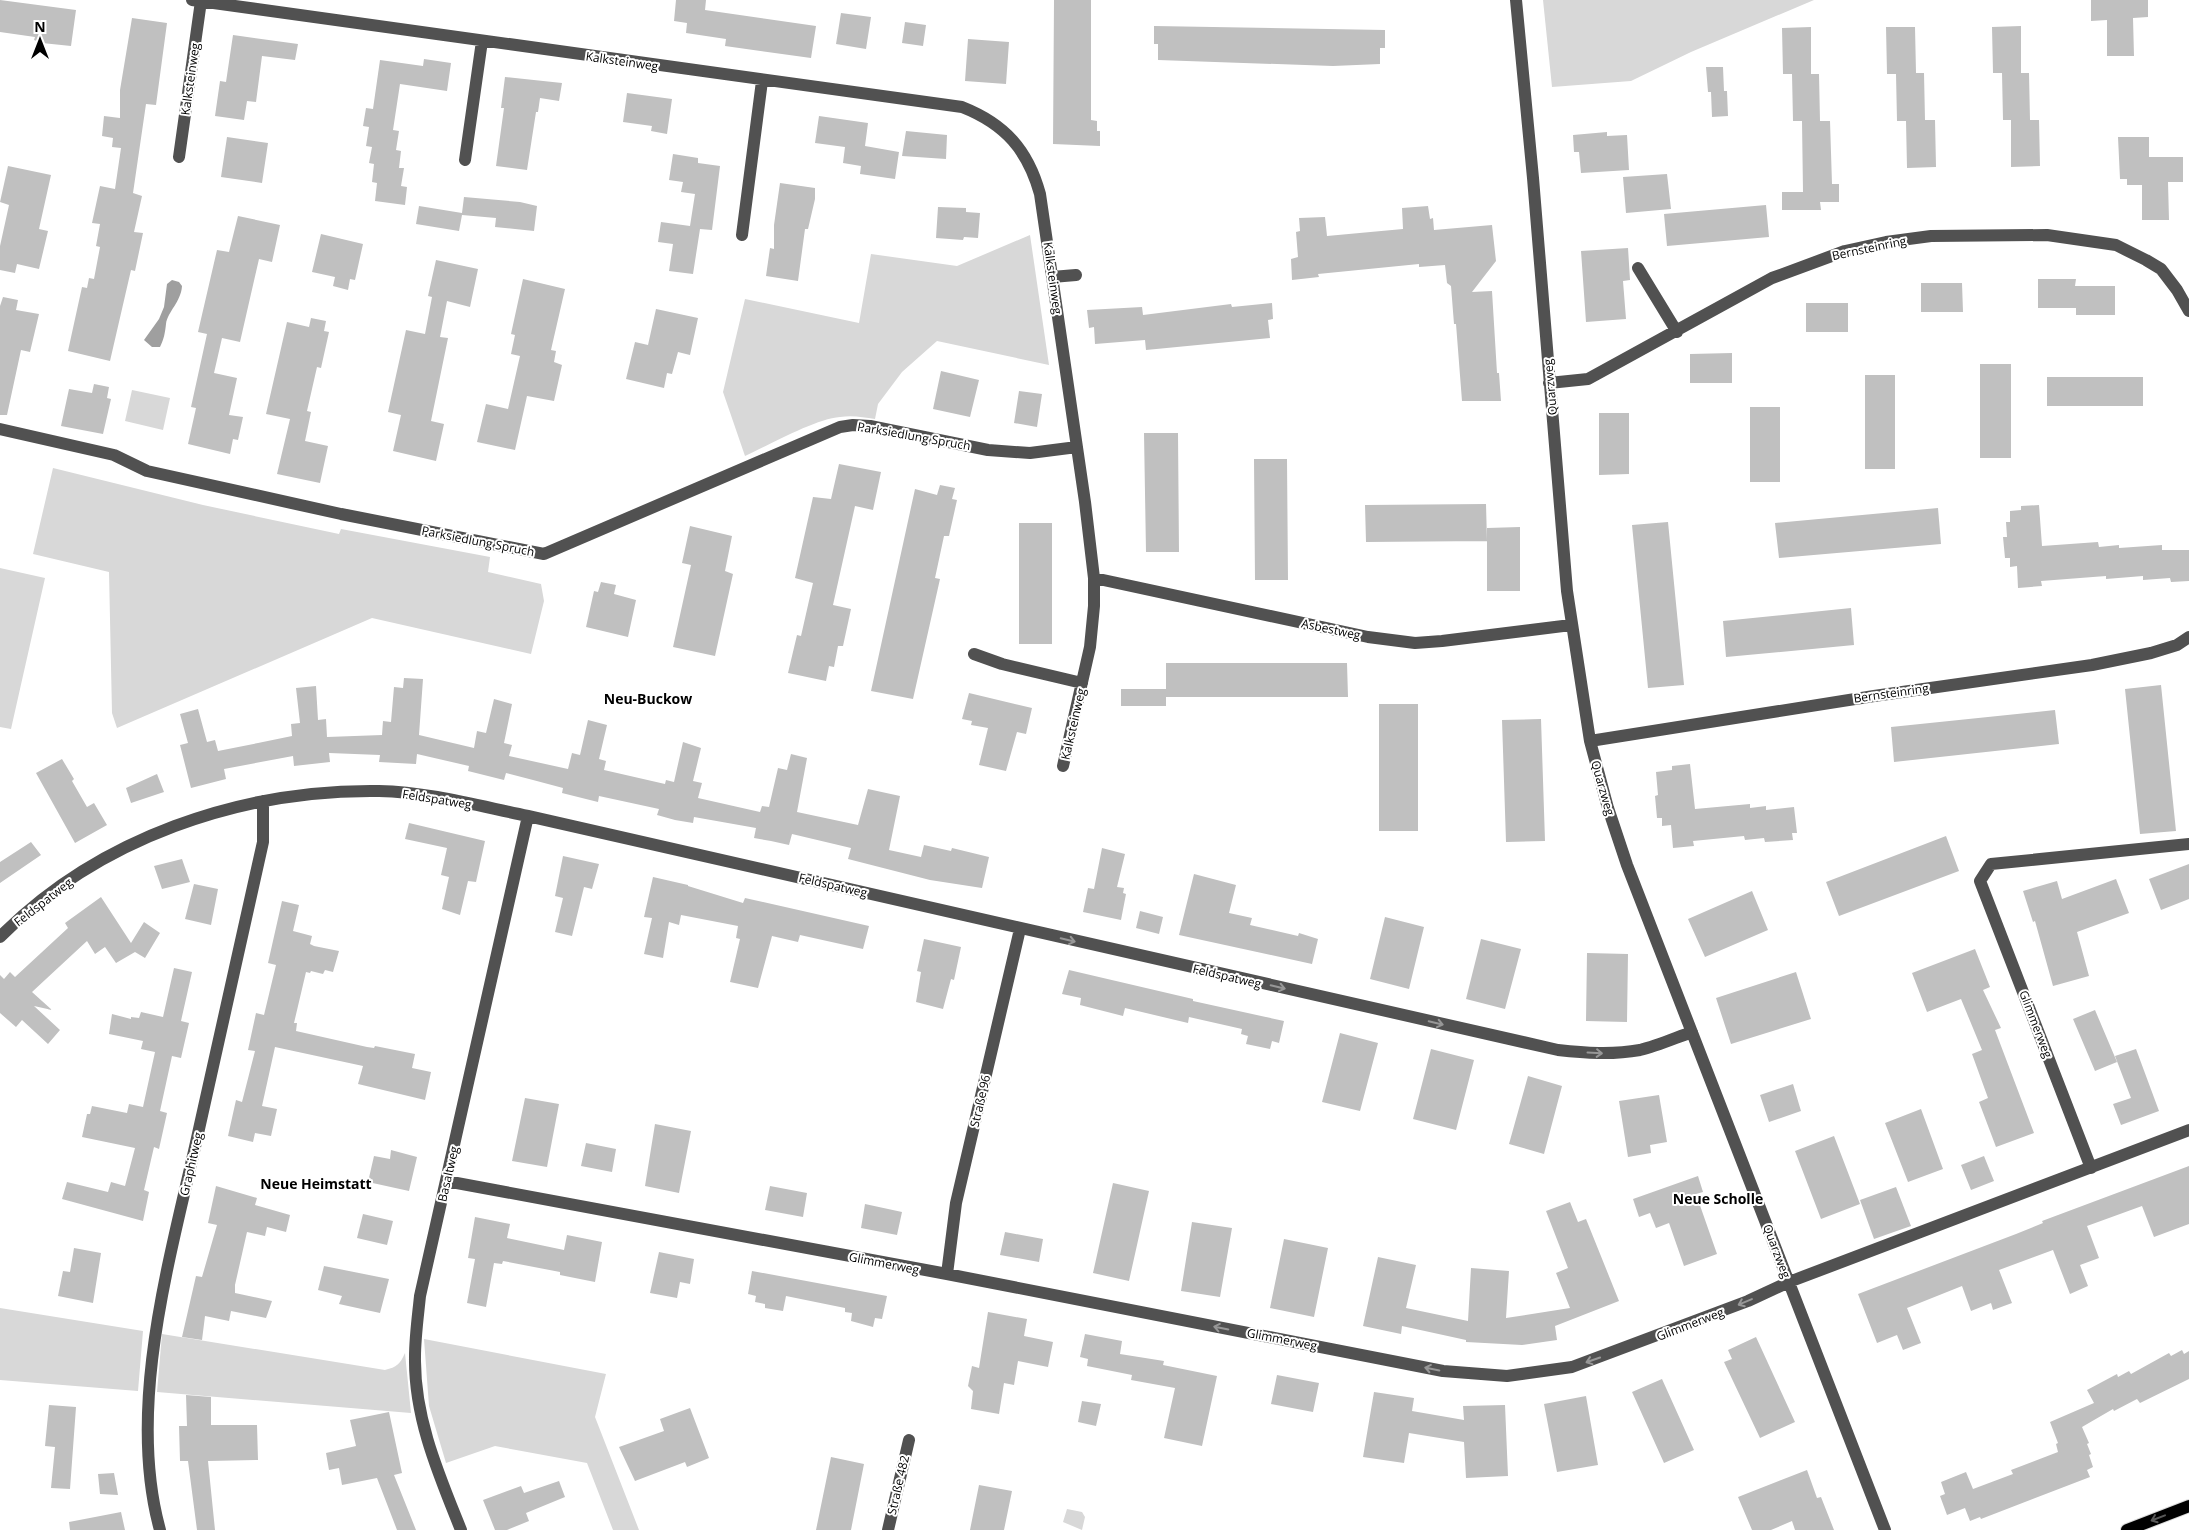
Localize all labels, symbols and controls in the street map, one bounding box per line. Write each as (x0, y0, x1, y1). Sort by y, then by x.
north arrow (15, 15, 65, 65)
text: N (34, 17, 46, 36)
street label: Kalksteinweg (177, 41, 204, 116)
street label: Kalksteinweg (585, 48, 660, 75)
street label: Bernsteinring (1830, 232, 1908, 264)
street label: Kalksteinweg (1040, 241, 1067, 316)
street label: Quarzweg (1539, 358, 1561, 416)
street label: Parksiedlung Spruch (856, 418, 972, 454)
street label: Parksiedlung Spruch (420, 522, 536, 560)
street label: Asbestweg (1300, 614, 1363, 644)
street label: Bernsteinring (1852, 679, 1930, 707)
street label: Kalksteinweg (1057, 686, 1090, 761)
district label: Neu-Buckow (604, 689, 692, 708)
street label: Quarzweg (1587, 759, 1619, 818)
street label: Feldspatweg (401, 785, 473, 813)
street label: Feldspatweg (797, 869, 869, 901)
street label: Feldspatweg (10, 874, 76, 930)
one-way arrow (1059, 936, 1075, 945)
street label: Feldspatweg (1191, 960, 1263, 992)
one-way arrow (1269, 983, 1285, 992)
street label: Glimmerweg (2015, 988, 2057, 1061)
one-way arrow (1428, 1019, 1444, 1028)
one-way arrow (1587, 1048, 1603, 1058)
street label: Straße 96 (966, 1073, 994, 1129)
street label: Graphitweg (175, 1130, 207, 1198)
street label: Basaltweg (433, 1144, 463, 1204)
district label: Neue Heimstatt (260, 1174, 372, 1193)
district label: Neue Scholle (1673, 1189, 1763, 1208)
street label: Quarzweg (1759, 1222, 1795, 1281)
street label: Glimmerweg (847, 1248, 921, 1278)
one-way arrow (1738, 1298, 1753, 1308)
street label: Glimmerweg (1654, 1303, 1727, 1345)
one-way arrow (1214, 1322, 1230, 1332)
street label: Glimmerweg (1245, 1324, 1319, 1354)
one-way arrow (1585, 1356, 1601, 1365)
one-way arrow (1425, 1364, 1441, 1373)
street label: Straße 482 (883, 1454, 913, 1516)
one-way arrow (2151, 1514, 2166, 1523)

